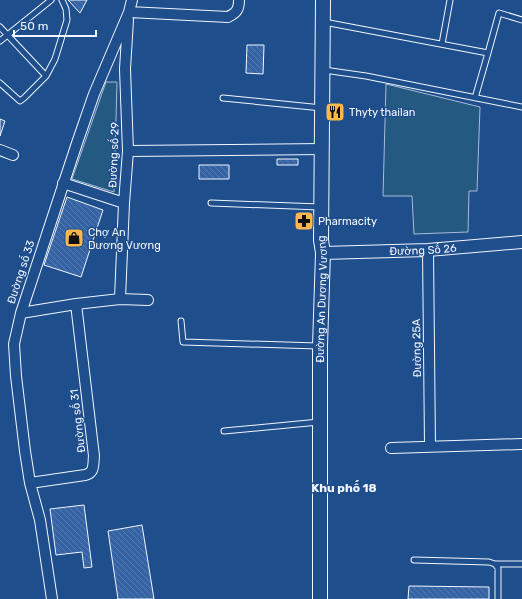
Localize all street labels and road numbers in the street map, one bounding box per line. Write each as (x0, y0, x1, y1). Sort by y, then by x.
street label: Đường số 29 (105, 122, 122, 188)
street label: Đường An Dương Vương (313, 235, 330, 363)
street label: Đường số 33 (3, 238, 38, 305)
street label: Đường Số 26 (389, 241, 457, 258)
street label: Đường 25A (410, 318, 424, 377)
street label: Đường số 31 (66, 388, 88, 454)

